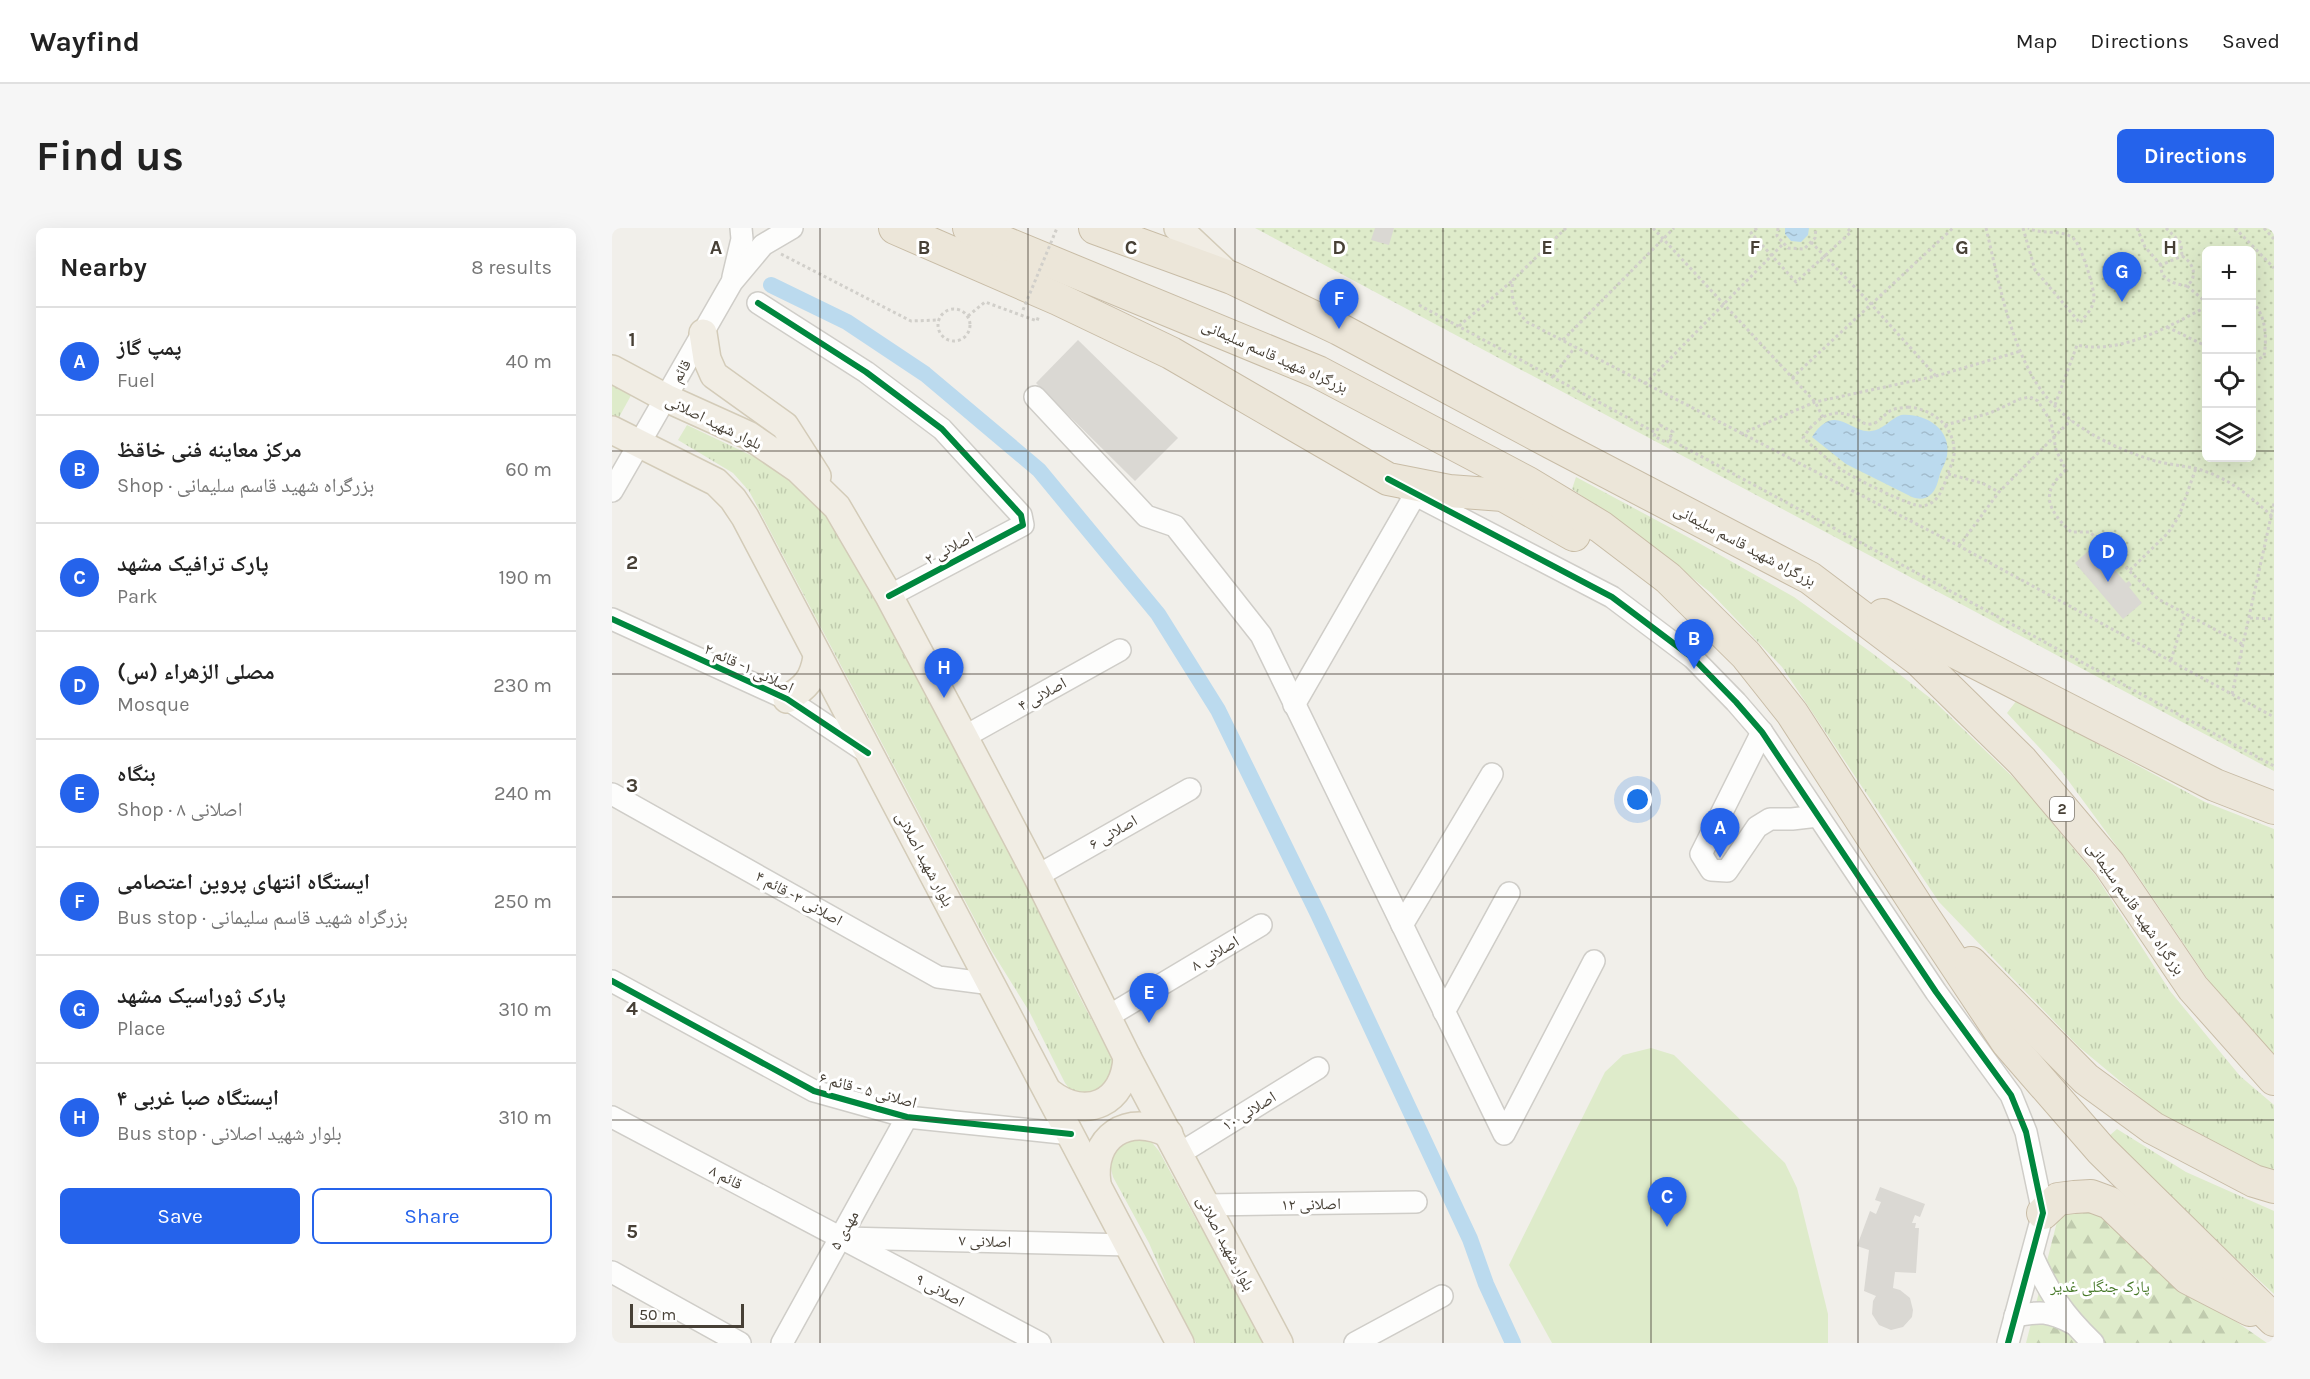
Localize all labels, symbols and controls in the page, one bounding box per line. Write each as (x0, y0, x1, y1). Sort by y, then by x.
text: Wayfind (30, 25, 140, 58)
text: Map (2016, 29, 2057, 53)
text: Directions (2090, 29, 2189, 53)
text: Saved (2222, 29, 2280, 53)
button: Directions (2117, 129, 2274, 183)
text: Find us (36, 131, 184, 181)
text: A (710, 236, 723, 259)
text: B (918, 236, 930, 259)
text: C (1125, 236, 1137, 259)
text: D (1332, 236, 1346, 259)
text: E (1541, 236, 1553, 259)
text: F (1750, 236, 1761, 259)
text: G (1955, 236, 1969, 259)
text: H (2163, 236, 2177, 259)
map controls (2202, 246, 2256, 462)
button: + (2202, 246, 2256, 300)
text: Nearby (60, 252, 147, 283)
pin: G (2102, 253, 2142, 302)
text: 8 results (471, 256, 552, 279)
pin: F (1320, 279, 1358, 329)
button: − (2202, 300, 2256, 354)
street label: بزرگراه شهید قاسم سلیمانی (1199, 315, 1351, 398)
text: 1 (628, 328, 636, 351)
text: پمپ گاز (117, 335, 182, 361)
text: A (73, 350, 86, 373)
text: 40 m (506, 350, 552, 373)
button: locate (2202, 354, 2256, 408)
street label: قائم (667, 356, 696, 386)
text: Fuel (117, 369, 155, 392)
street label: بلوار شهید اصلانی (662, 390, 765, 454)
button: layers (2202, 408, 2256, 462)
text: مرکز معاینه فنی خاقظ (117, 437, 302, 463)
text: B (73, 458, 86, 481)
text: 60 m (505, 458, 552, 481)
text: Shop · بزرگراه شهید قاسم سلیمانی (117, 474, 374, 497)
street label: بزرگراه شهید قاسم سلیمانی (1670, 500, 1819, 591)
street label: اصلانی ۲ (921, 527, 977, 570)
pin: D (2088, 532, 2128, 582)
text: پارک ترافیک مشهد (117, 551, 268, 577)
text: 2 (626, 551, 638, 574)
text: C (73, 566, 86, 589)
text: 190 m (498, 566, 552, 589)
text: Park (117, 585, 158, 608)
pin: B (1674, 620, 1714, 669)
street label: اصلانی ۱- قائم ۲ (701, 639, 797, 698)
pin: H (924, 648, 964, 698)
text: مصلی الزهراء (س) (117, 659, 275, 685)
street label: اصلانی ۴ (1014, 673, 1070, 716)
text: D (73, 674, 86, 697)
text: 230 m (493, 674, 552, 697)
text: Mosque (117, 693, 189, 716)
text: بنگاه (117, 761, 155, 787)
text: 3 (626, 774, 638, 797)
text: E (74, 782, 85, 805)
text: 240 m (494, 782, 552, 805)
your location (1623, 785, 1652, 814)
road number: 2 (2050, 797, 2074, 821)
text: Shop · اصلانی ۸ (117, 798, 243, 821)
street label: بلوار شهید اصلانی (891, 808, 958, 910)
pin: A (1700, 808, 1740, 858)
street label: اصلانی ۶ (1086, 811, 1141, 854)
street label: بزرگراه شهید قاسم سلیمانی (2082, 838, 2189, 979)
street label: اصلانی ۳- قائم ۴ (752, 866, 846, 931)
text: ایستگاه انتهای پروین اعتصامی (117, 869, 370, 895)
text: F (74, 890, 85, 913)
text: 250 m (494, 890, 552, 913)
text: Bus stop · بزرگراه شهید قاسم سلیمانی (117, 906, 408, 929)
street label: اصلانی ۸ (1188, 931, 1243, 976)
pin: E (1130, 974, 1168, 1023)
text: پارک ژوراسیک مشهد (117, 983, 286, 1009)
text: 4 (626, 997, 638, 1020)
text: G (73, 998, 86, 1021)
text: 310 m (498, 998, 552, 1021)
text: Place (117, 1017, 165, 1040)
street label: اصلانی ۵ - قائم ۶ (817, 1068, 919, 1113)
text: ایستگاه صبا غربی ۴ (117, 1085, 279, 1111)
street label: اصلانی ۱۰ (1219, 1087, 1280, 1136)
text: H (72, 1106, 87, 1129)
text: 310 m (498, 1106, 552, 1129)
text: Bus stop · بلوار شهید اصلانی (117, 1122, 342, 1145)
street label: قائم ۸ (706, 1160, 746, 1194)
pin: C (1648, 1178, 1686, 1227)
button: Save (60, 1188, 300, 1244)
button: Share (312, 1188, 552, 1244)
street label: بلوار شهید اصلانی (1192, 1192, 1259, 1294)
street label: اصلانی ۱۲ (1281, 1194, 1341, 1215)
street label: مهدی ۵ (826, 1207, 863, 1253)
text: 5 (626, 1220, 638, 1243)
street label: اصلانی ۷ (958, 1231, 1012, 1252)
street label: اصلانی ۹ (912, 1269, 968, 1312)
park label: پارک جنگلی غدیر (2049, 1277, 2150, 1297)
scale bar (630, 1301, 744, 1328)
text: 50 m (639, 1305, 676, 1324)

